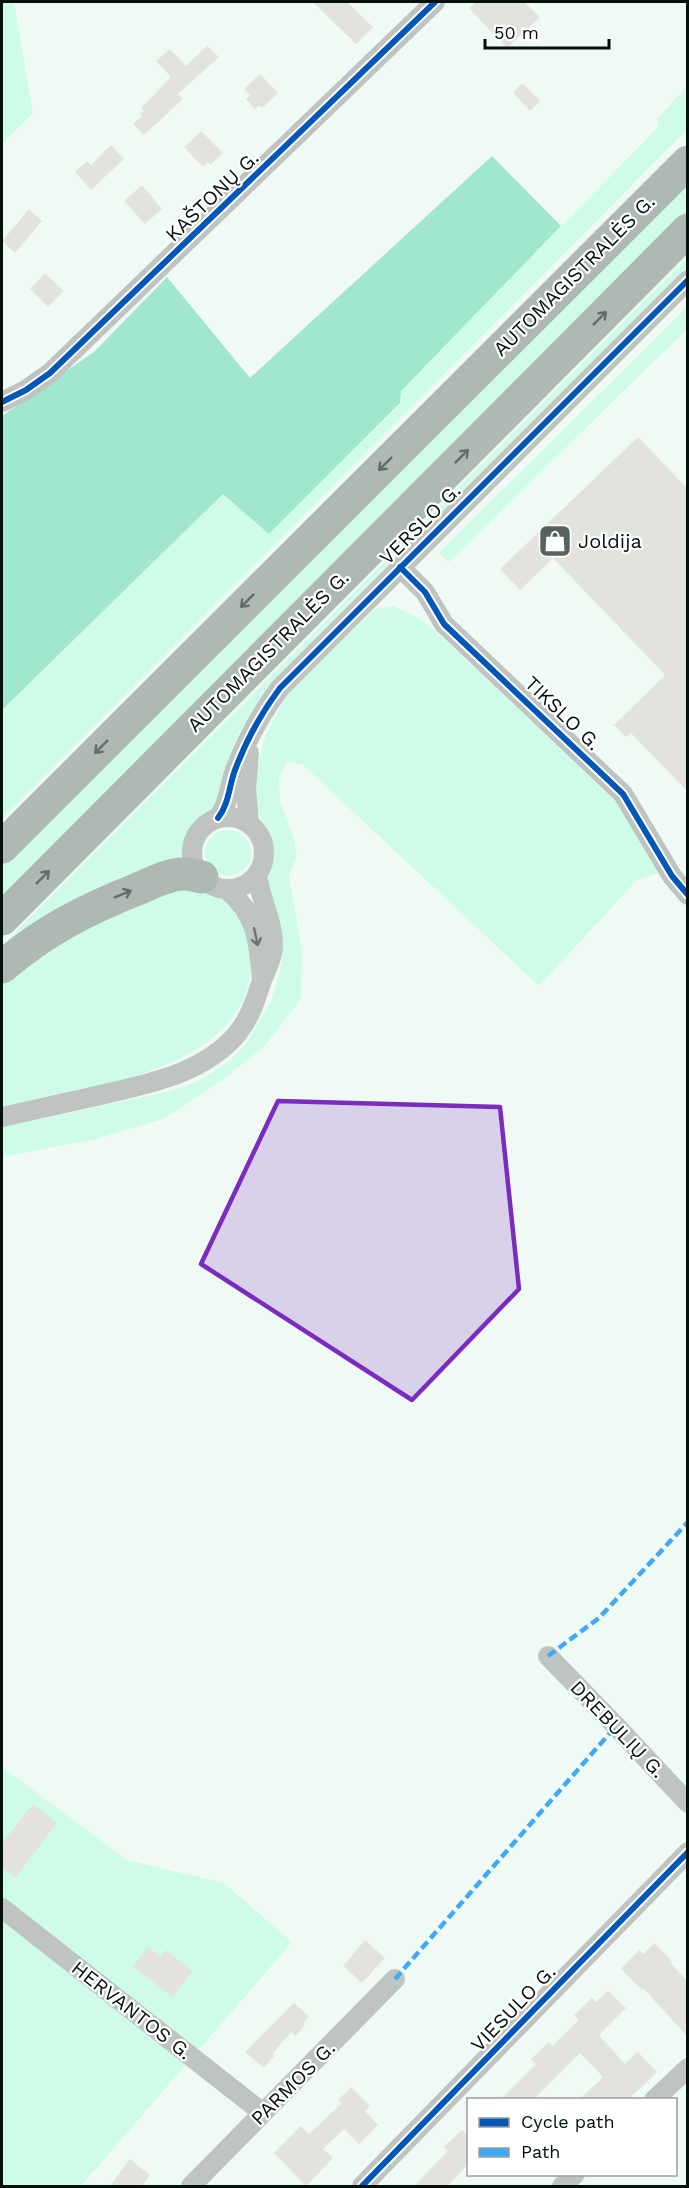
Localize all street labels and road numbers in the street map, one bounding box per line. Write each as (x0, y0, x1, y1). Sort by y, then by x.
street label: KAŠTONŲ G. (160, 146, 264, 246)
street label: AUTOMAGISTRALĖS G. (488, 189, 660, 361)
street label: VERSLO G. (374, 478, 466, 570)
street label: AUTOMAGISTRALĖS G. (182, 565, 354, 737)
street label: TIKSLO G. (520, 671, 606, 755)
street label: DREBULIŲ G. (565, 1675, 671, 1783)
street label: HERVANTOS G. (67, 1956, 197, 2064)
street label: VIESULO G. (466, 1959, 560, 2057)
street label: PARMOS G. (246, 2036, 340, 2130)

